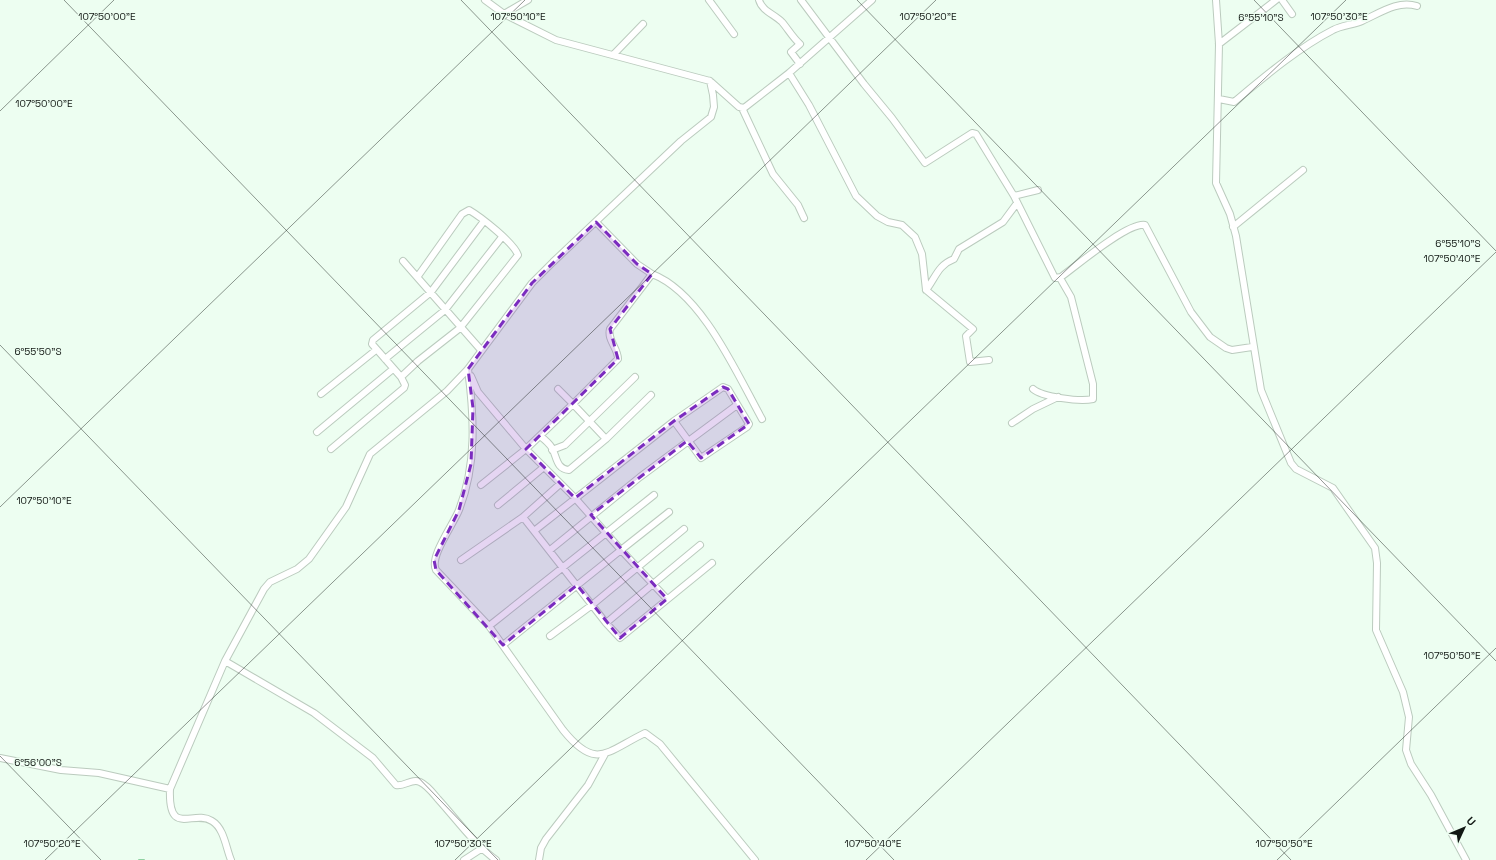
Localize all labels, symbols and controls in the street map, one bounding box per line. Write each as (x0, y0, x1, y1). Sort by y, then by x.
text: 107°50'00"E (78, 10, 136, 23)
text: 107°50'10"E (490, 10, 546, 23)
text: 107°50'20"E (899, 10, 957, 23)
text: 107°50'30"E (1310, 10, 1368, 23)
text: 6°55'10"S (1238, 11, 1284, 24)
text: 107°50'00"E (15, 97, 73, 110)
text: 6°55'10"S (1435, 237, 1481, 250)
text: 107°50'40"E (1424, 252, 1481, 265)
text: 6°55'50"S (14, 345, 62, 358)
text: 107°50'10"E (16, 494, 72, 507)
text: 107°50'50"E (1423, 649, 1481, 662)
text: 6°56'00"S (14, 756, 62, 769)
north arrow (1444, 808, 1484, 848)
text: U (1464, 814, 1479, 829)
text: 107°50'20"E (23, 837, 81, 850)
text: 107°50'30"E (434, 837, 492, 850)
text: 107°50'40"E (845, 837, 902, 850)
text: 107°50'50"E (1255, 837, 1313, 850)

